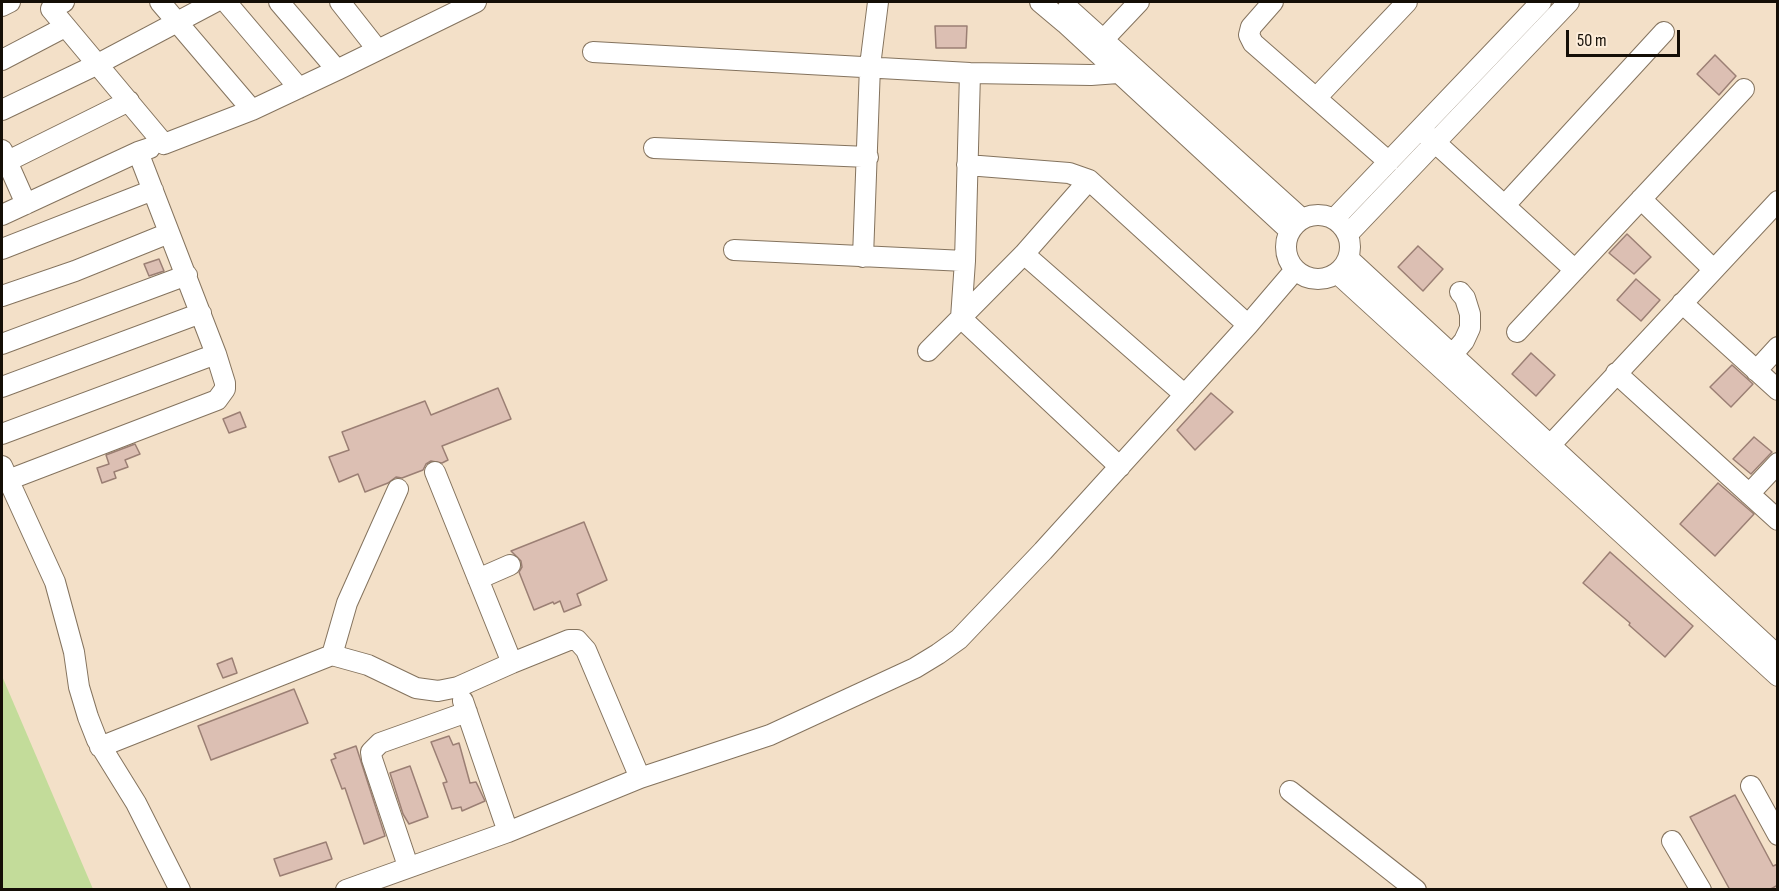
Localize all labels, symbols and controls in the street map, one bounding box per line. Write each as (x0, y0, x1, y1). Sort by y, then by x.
scale bar (1569, 18, 1683, 56)
text: 50 m (1577, 30, 1607, 51)

